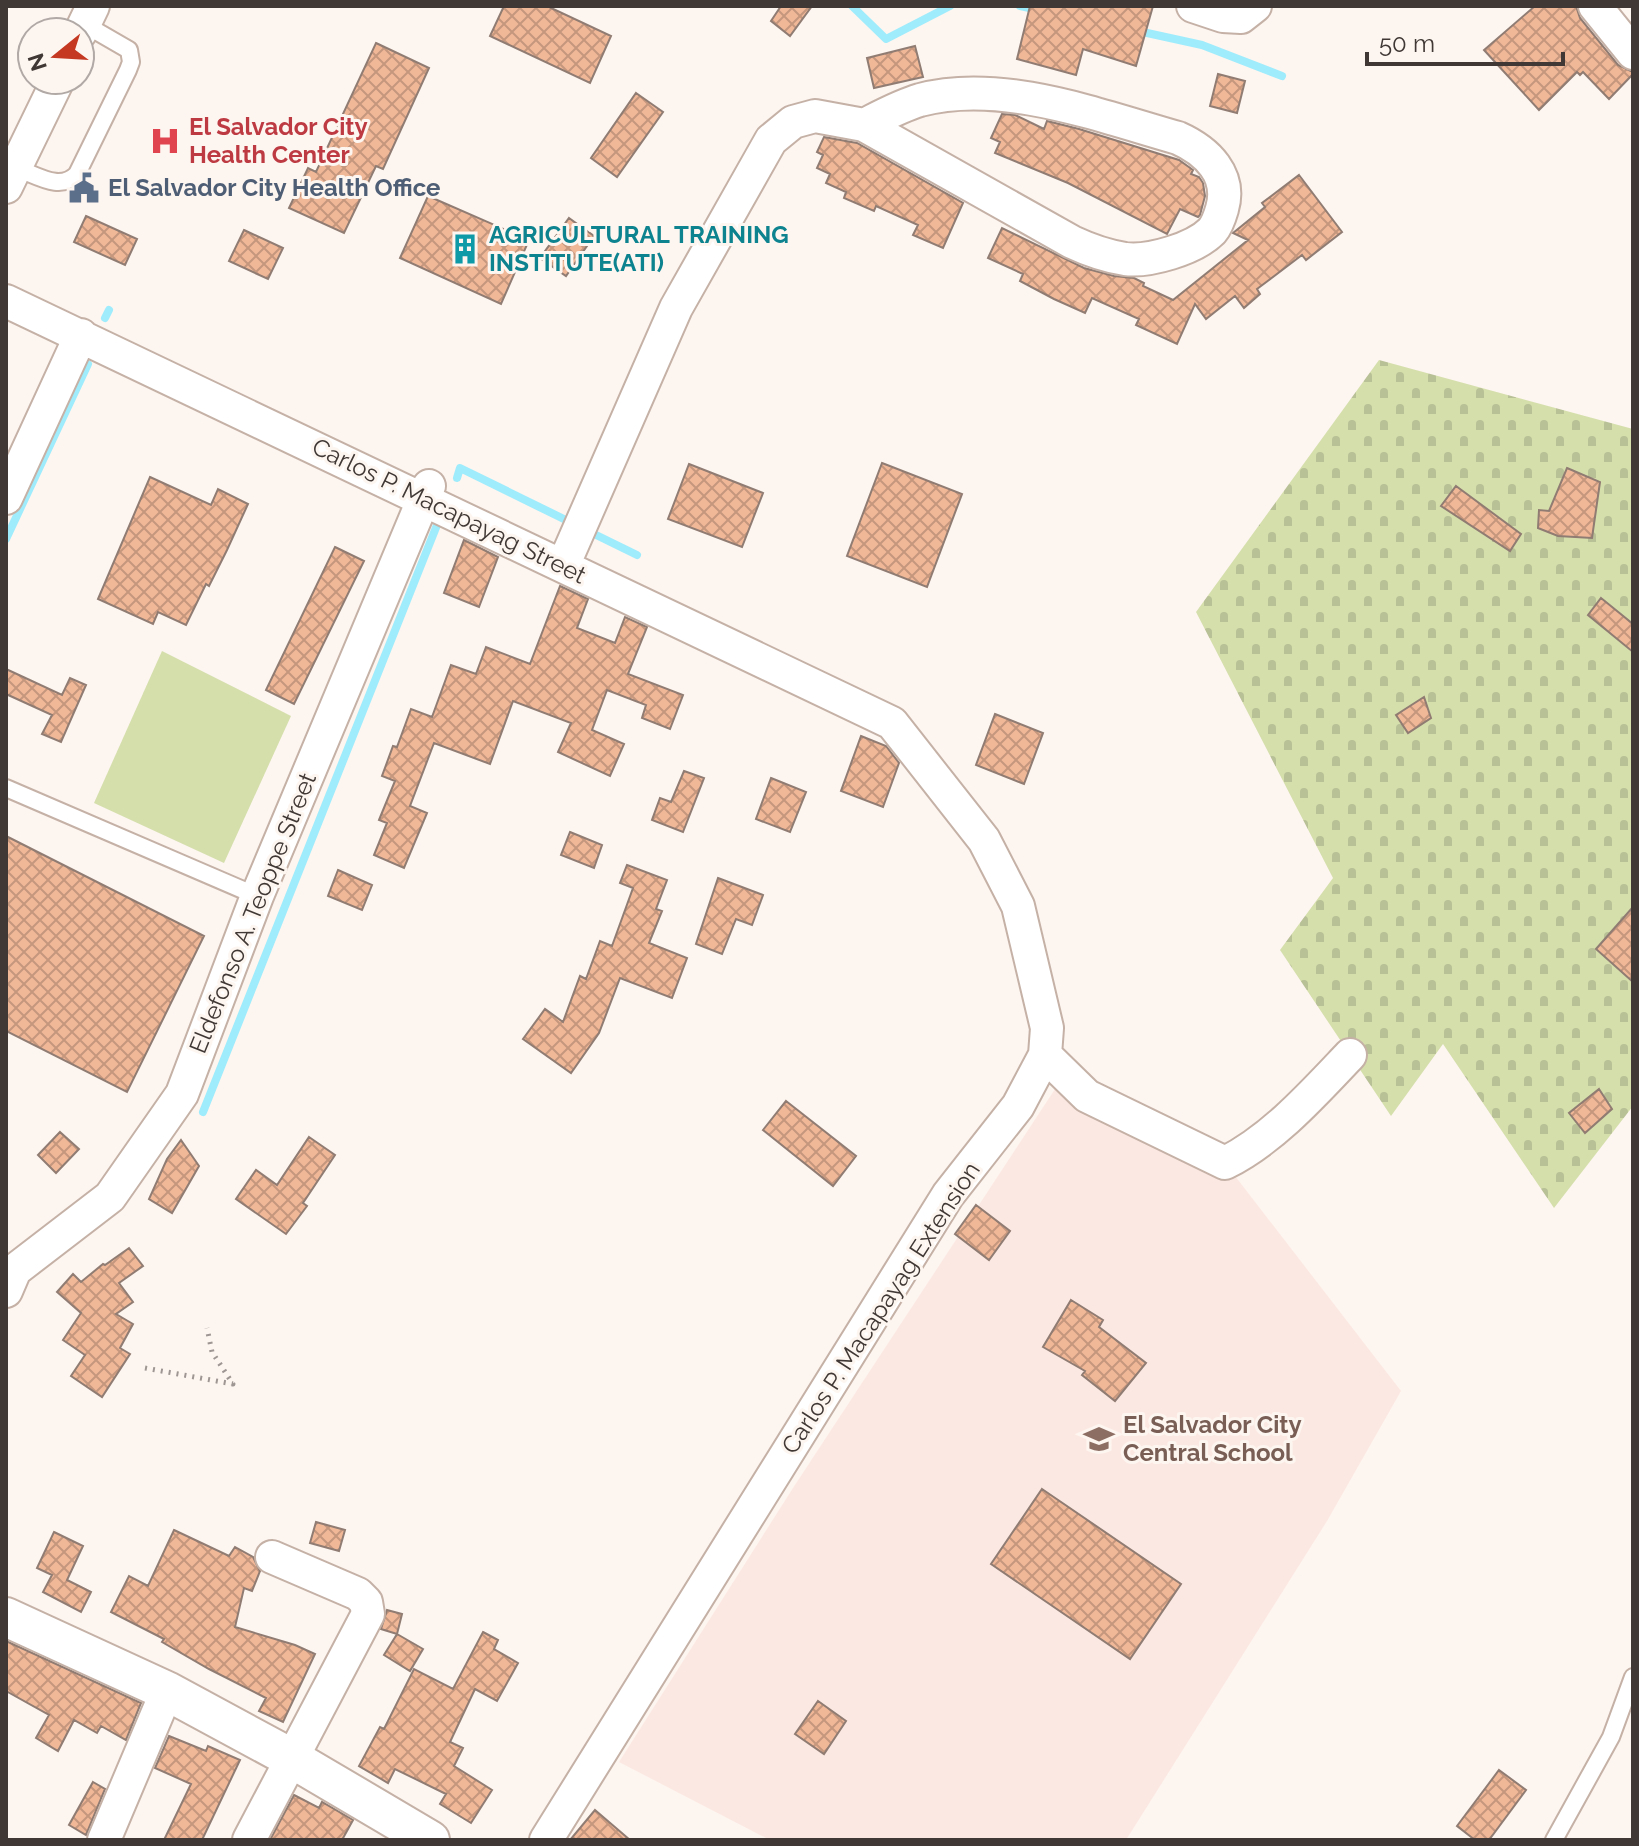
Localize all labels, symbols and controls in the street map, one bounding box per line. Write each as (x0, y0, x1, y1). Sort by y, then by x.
north arrow (16, 16, 96, 96)
scale bar (1367, 16, 1563, 66)
text: 50 m (1379, 29, 1435, 58)
text: N (22, 50, 52, 74)
place label: El Salvador City Health Center (189, 112, 368, 169)
hospital icon: El Salvador City Health Center (148, 124, 182, 158)
public building icon: El Salvador City Health Office (67, 171, 101, 205)
place label: El Salvador City Health Office (108, 173, 441, 202)
place label: AGRICULTURAL TRAINING INSTITUTE(ATI) (489, 220, 789, 277)
building icon: AGRICULTURAL TRAINING INSTITUTE(ATI) (448, 232, 482, 266)
street label: Carlos P. Macapayag Street (308, 432, 591, 590)
street label: Eldefonso A. Teoppe Street (183, 768, 322, 1057)
street label: Carlos P. Macapayag Extension (775, 1156, 986, 1459)
place label: El Salvador City Central School (1123, 1410, 1302, 1467)
school or university icon: El Salvador City Central School (1082, 1422, 1116, 1456)

